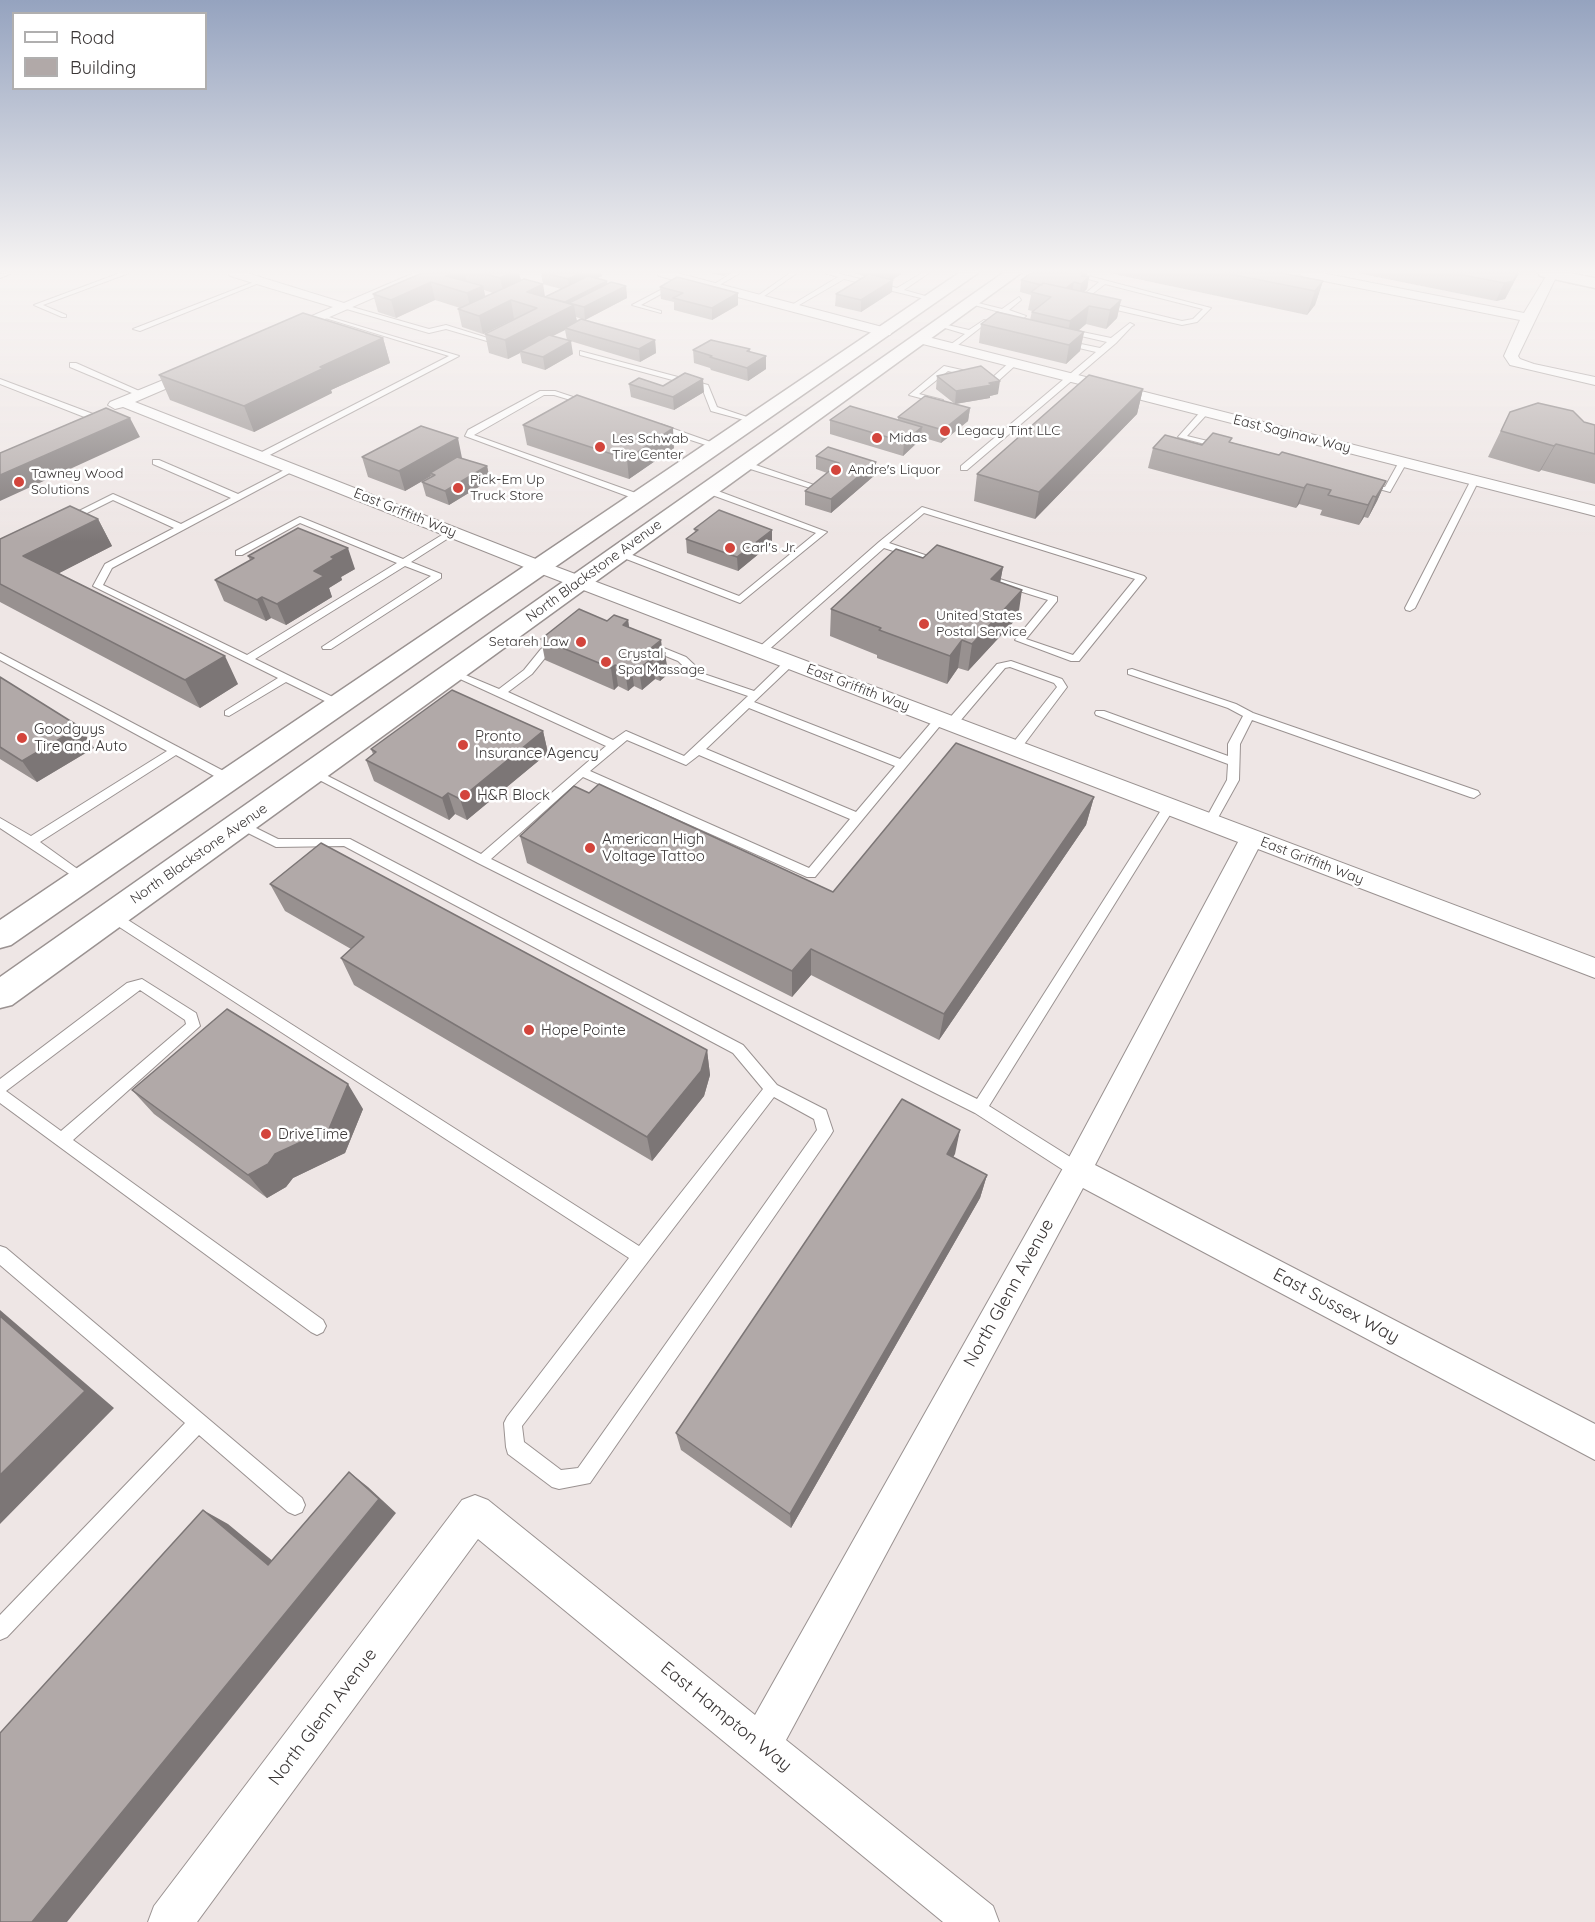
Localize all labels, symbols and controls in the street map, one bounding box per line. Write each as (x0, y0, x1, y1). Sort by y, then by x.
legend (12, 12, 207, 90)
text: Road (70, 26, 115, 49)
text: Building (70, 56, 136, 79)
street label: East Saginaw Way (1232, 411, 1352, 457)
place label: Legacy Tint LLC (957, 423, 1060, 439)
marker: Legacy Tint LLC (938, 424, 952, 438)
place label: Midas (889, 430, 927, 446)
place label: Les Schwab Tire Center (612, 431, 688, 464)
marker: Midas (870, 431, 884, 445)
marker: Les Schwab Tire Center (593, 440, 607, 454)
place label: Andre's Liquor (848, 462, 940, 478)
marker: Andre's Liquor (829, 463, 843, 477)
place label: Tawney Wood Solutions (31, 466, 123, 498)
place label: Pick-Em Up Truck Store (470, 472, 545, 504)
marker: Tawney Wood Solutions (12, 475, 26, 489)
marker: Pick-Em Up Truck Store (451, 481, 465, 495)
street label: East Griffith Way (351, 485, 459, 541)
street label: North Blackstone Avenue (523, 516, 665, 626)
place label: Carl's Jr. (742, 540, 796, 556)
marker: Carl's Jr. (723, 541, 737, 555)
place label: United States Postal Service (936, 608, 1027, 640)
marker: United States Postal Service (917, 617, 931, 631)
place label: Setareh Law (489, 634, 569, 650)
marker: Setareh Law (574, 635, 588, 649)
place label: Crystal Spa Massage (618, 646, 705, 678)
marker: Crystal Spa Massage (599, 655, 613, 669)
street label: East Griffith Way (804, 661, 912, 715)
place label: Goodguys Tire and Auto (34, 720, 127, 755)
place label: Pronto Insurance Agency (475, 727, 599, 762)
marker: Goodguys Tire and Auto (15, 731, 29, 745)
marker: Pronto Insurance Agency (456, 738, 470, 752)
place label: H&R Block (477, 786, 550, 804)
marker: H&R Block (458, 788, 472, 802)
street label: North Blackstone Avenue (127, 800, 271, 908)
place label: American High Voltage Tattoo (602, 830, 705, 865)
street label: East Griffith Way (1258, 834, 1366, 888)
marker: American High Voltage Tattoo (583, 841, 597, 855)
place label: Hope Pointe (541, 1021, 626, 1039)
marker: Hope Pointe (522, 1023, 536, 1037)
place label: DriveTime (278, 1125, 348, 1143)
marker: DriveTime (259, 1127, 273, 1141)
street label: North Glenn Avenue (959, 1215, 1059, 1371)
street label: East Sussex Way (1269, 1264, 1403, 1348)
street label: North Glenn Avenue (264, 1644, 382, 1790)
street label: East Hampton Way (656, 1658, 796, 1776)

